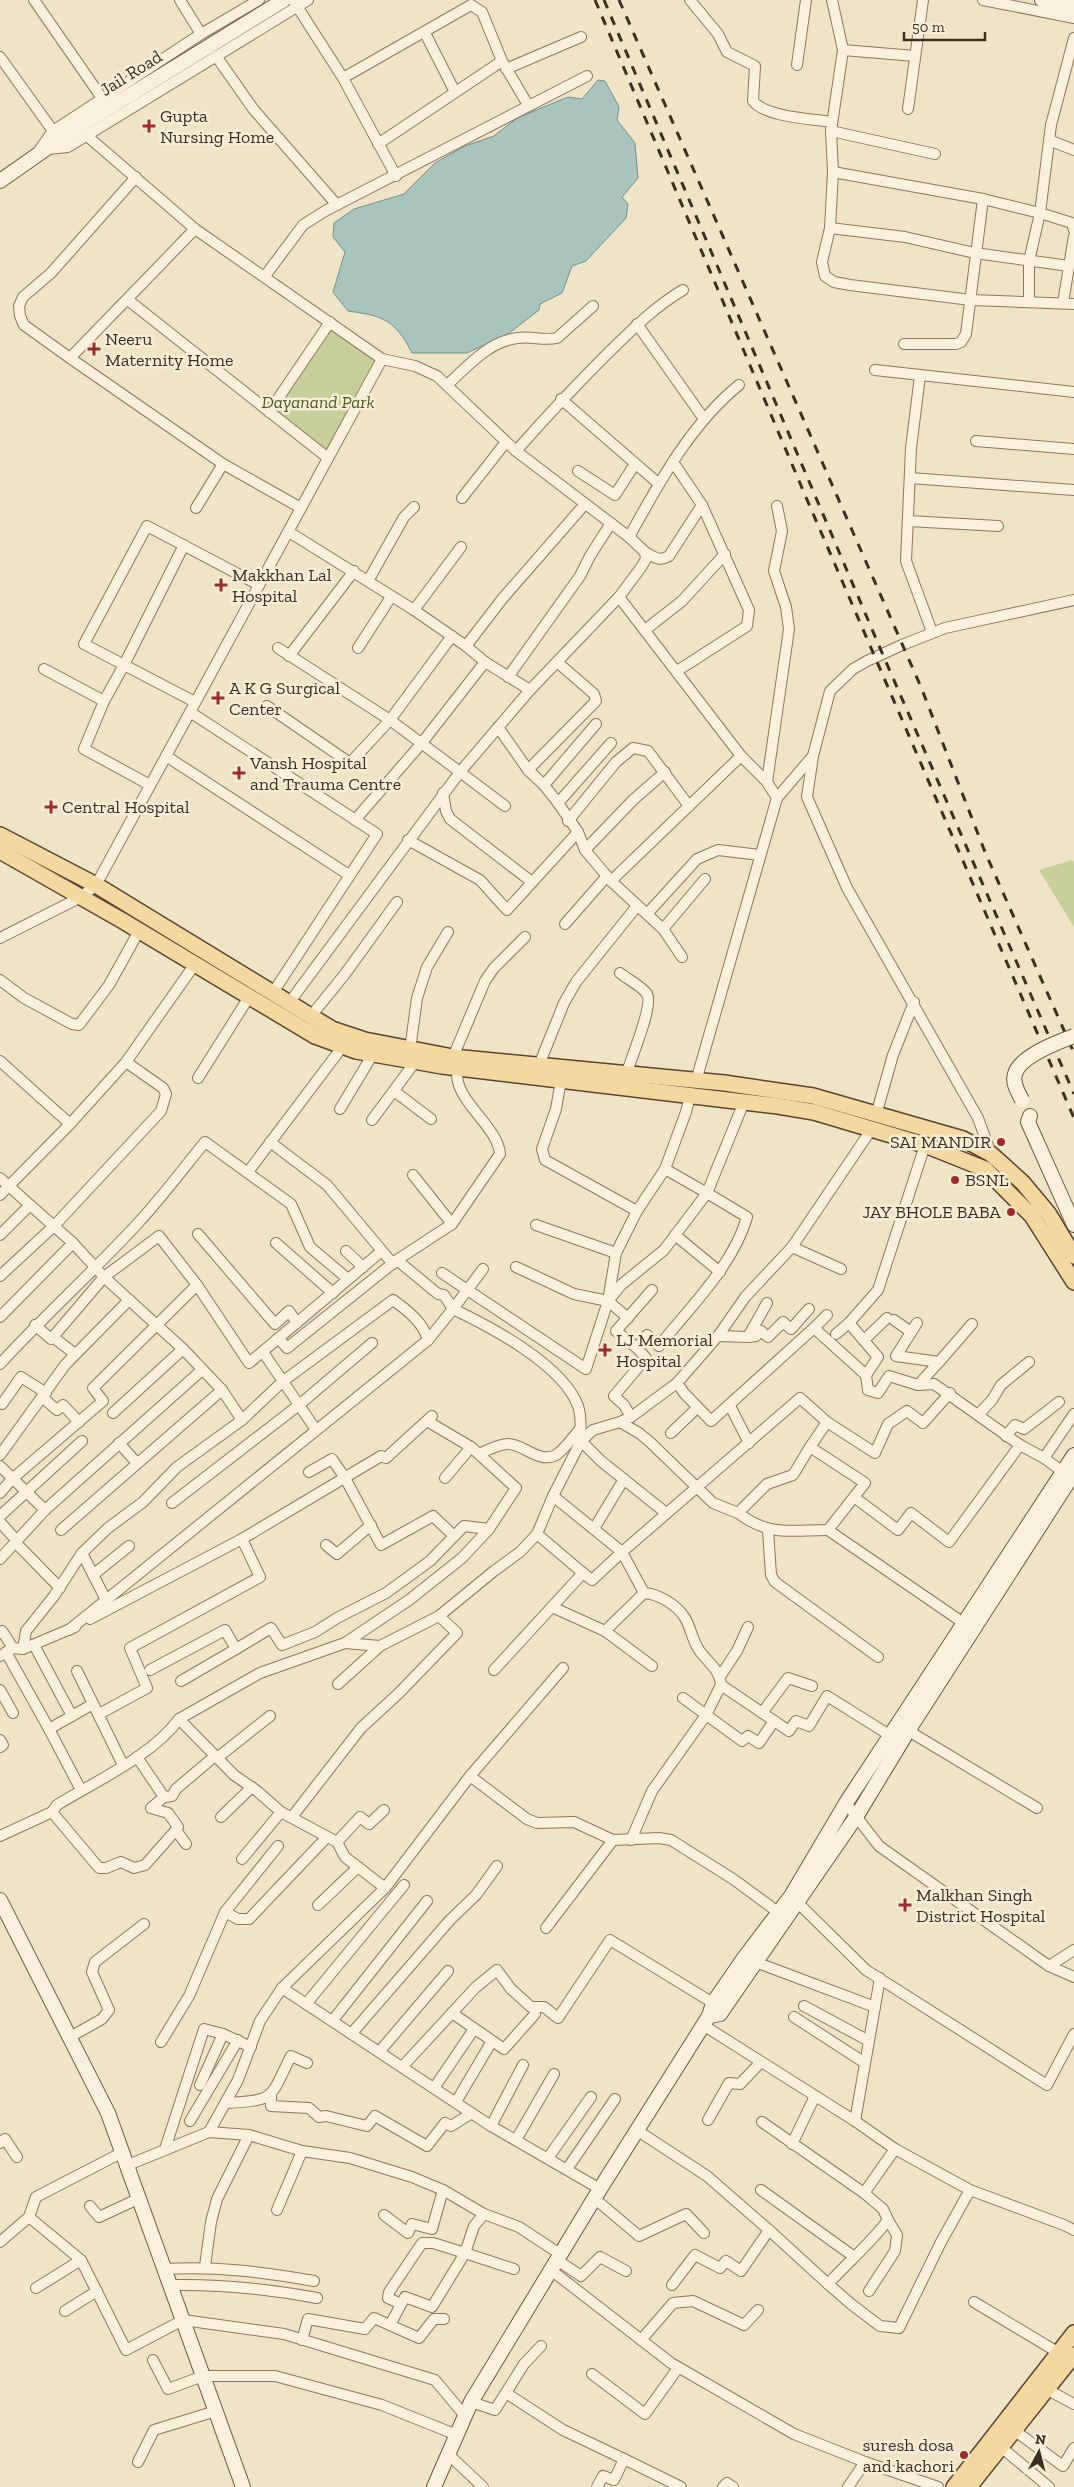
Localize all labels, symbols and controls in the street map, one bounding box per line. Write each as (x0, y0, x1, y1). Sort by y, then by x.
scale bar (904, 10, 985, 42)
text: 50 m (912, 18, 945, 36)
street label: Jail Road (96, 45, 166, 101)
place label: Gupta Nursing Home (160, 105, 274, 148)
marker: Gupta Nursing Home (142, 119, 156, 133)
place label: Neeru Maternity Home (105, 328, 233, 371)
marker: Neeru Maternity Home (87, 342, 101, 356)
park label: Dayanand Park (261, 391, 375, 413)
place label: Makkhan Lal Hospital (232, 564, 332, 607)
marker: Makkhan Lal Hospital (214, 578, 228, 592)
place label: A K G Surgical Center (229, 677, 340, 720)
marker: A K G Surgical Center (211, 691, 225, 705)
place label: Vansh Hospital and Trauma Centre (249, 752, 401, 795)
marker: Vansh Hospital and Trauma Centre (232, 766, 246, 780)
place label: Central Hospital (62, 796, 190, 818)
marker: Central Hospital (44, 800, 58, 814)
place label: SAI MANDIR (890, 1131, 991, 1153)
marker: SAI MANDIR (995, 1136, 1007, 1148)
place label: BSNL (965, 1169, 1009, 1191)
marker: BSNL (949, 1174, 961, 1186)
place label: JAY BHOLE BABA (863, 1201, 1001, 1223)
marker: JAY BHOLE BABA (1005, 1206, 1017, 1218)
place label: LJ Memorial Hospital (616, 1329, 713, 1372)
marker: LJ Memorial Hospital (598, 1343, 612, 1357)
place label: Malkhan Singh District Hospital (916, 1884, 1046, 1927)
marker: Malkhan Singh District Hospital (898, 1898, 912, 1912)
north arrow (1014, 2427, 1064, 2477)
text: N (1034, 2431, 1047, 2449)
place label: suresh dosa and kachori (862, 2434, 954, 2477)
marker: suresh dosa and kachori (958, 2449, 970, 2461)

